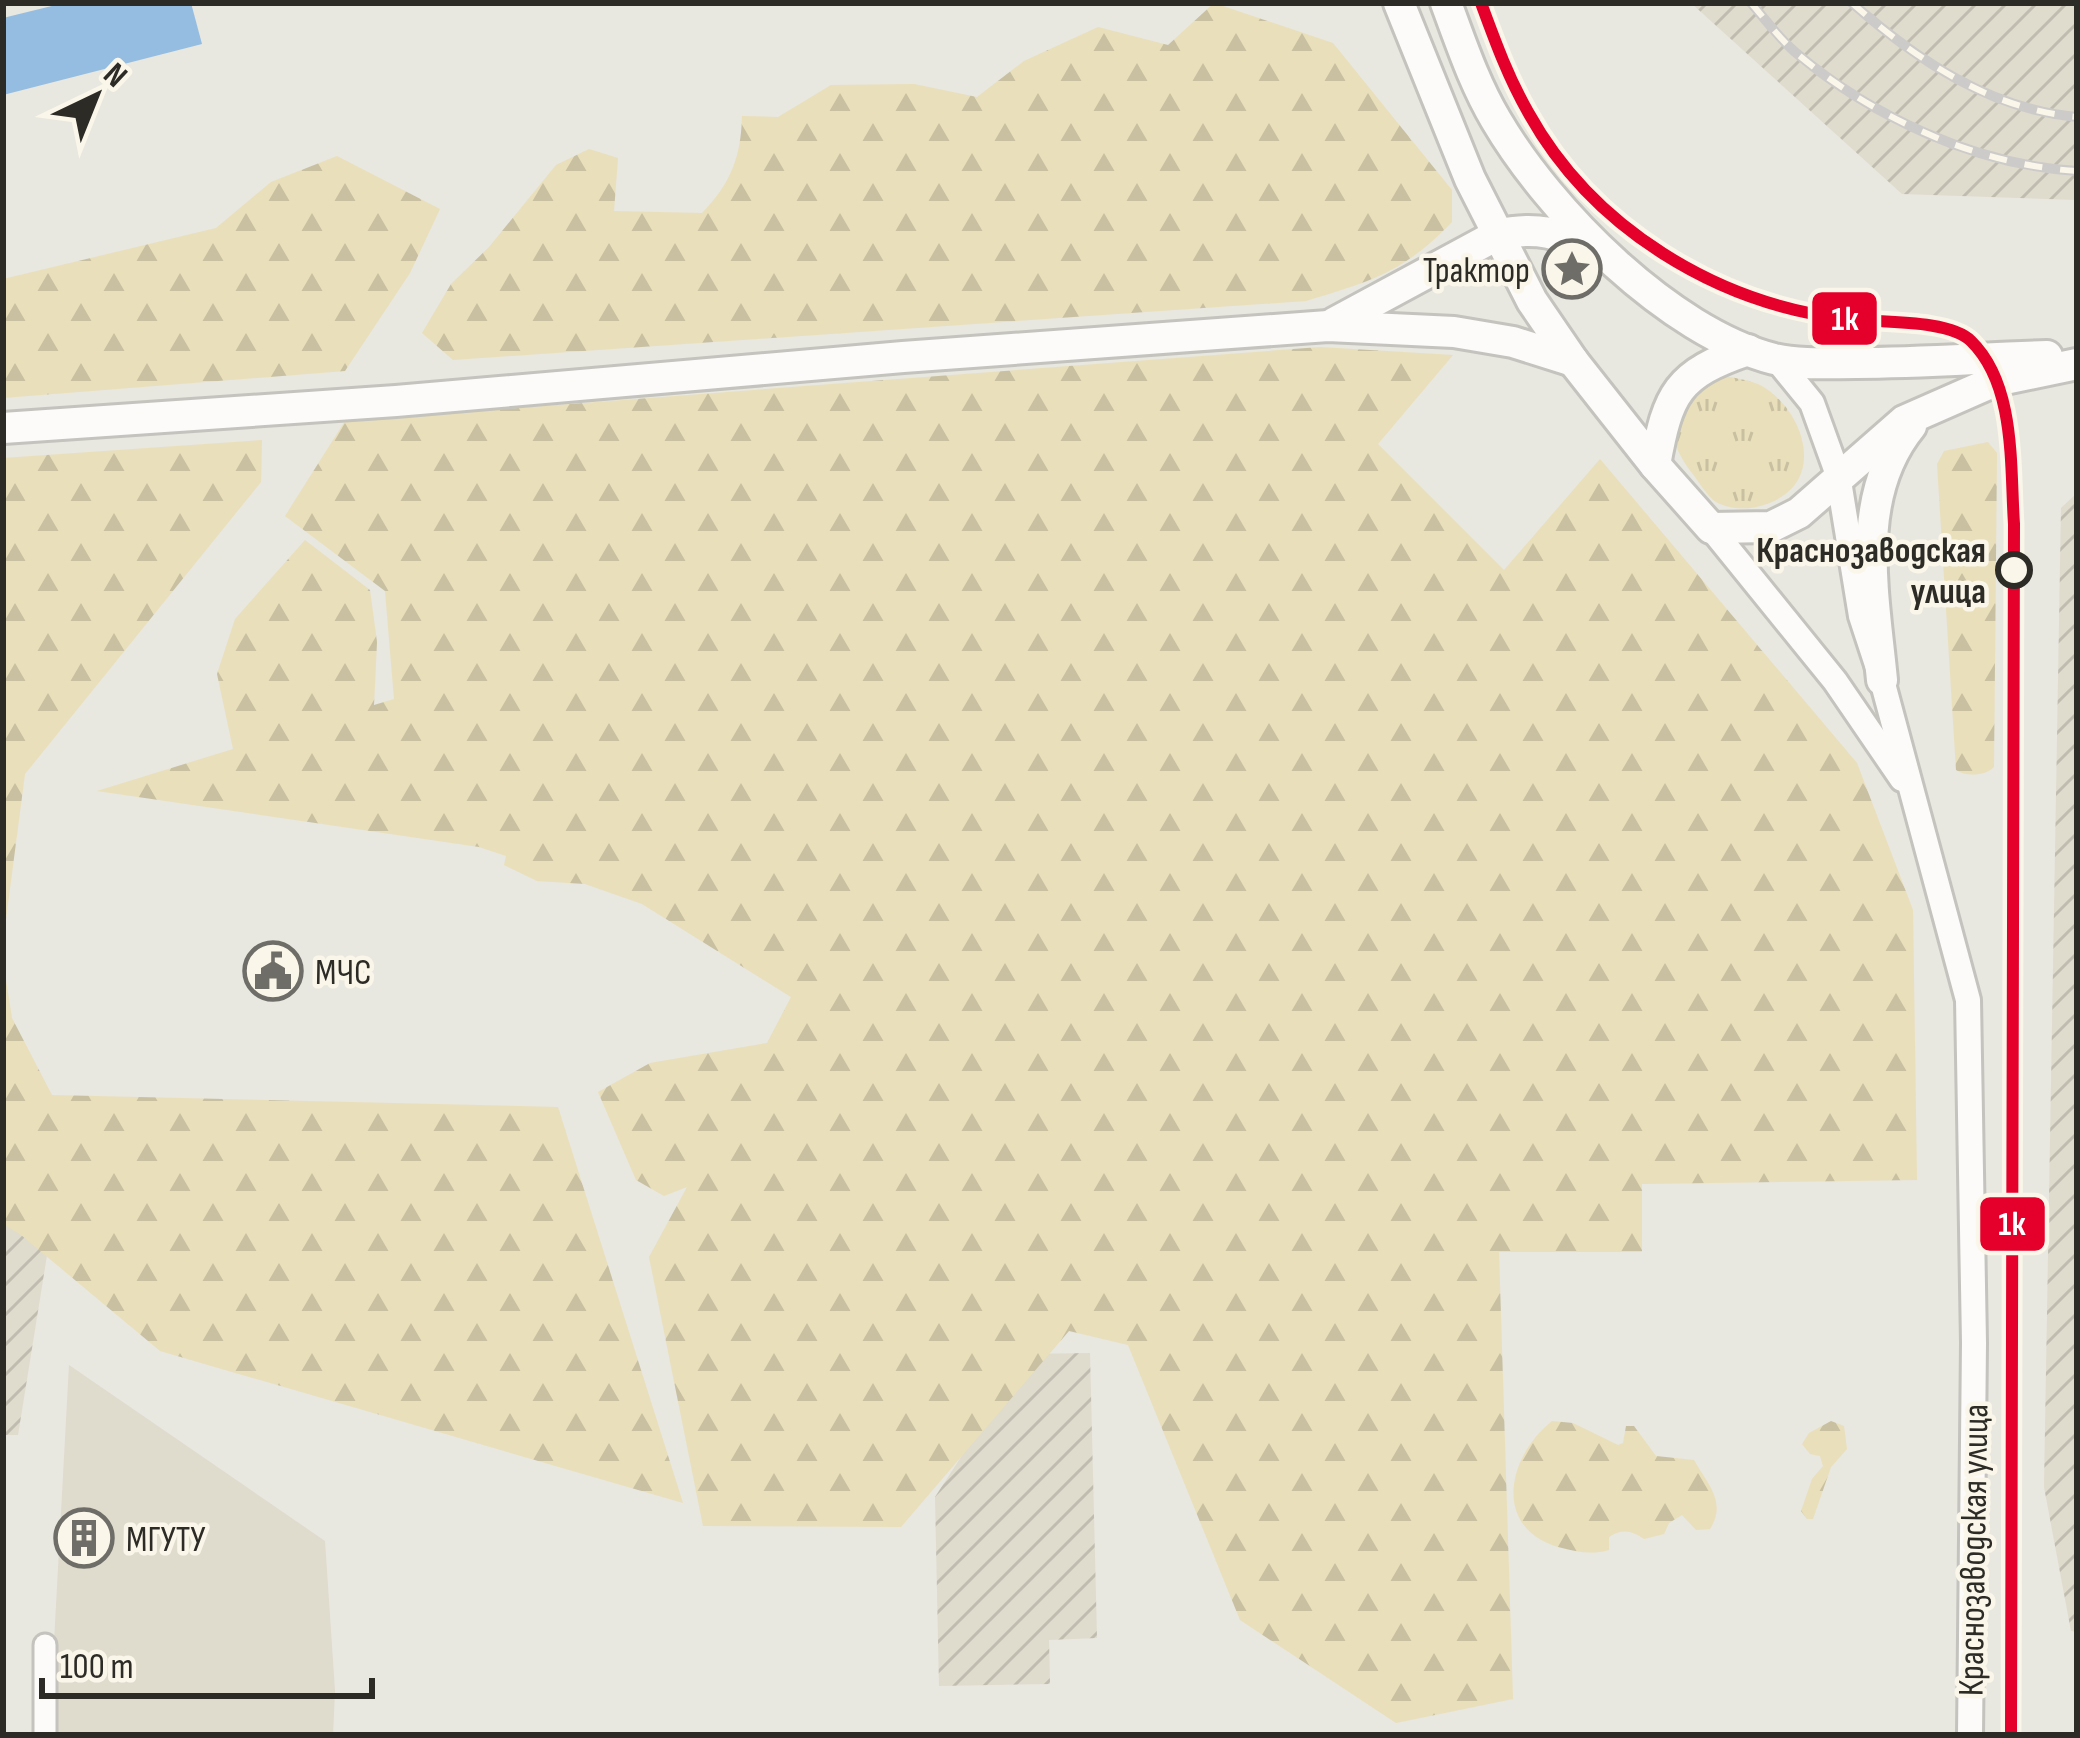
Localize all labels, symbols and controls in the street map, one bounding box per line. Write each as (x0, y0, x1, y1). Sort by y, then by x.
north arrow (36, 36, 156, 156)
text: N (95, 55, 135, 96)
place icon: Трактор (1541, 238, 1603, 300)
place label: Трактор (1423, 250, 1530, 293)
line badge: 1к (1810, 290, 1879, 347)
text: 1к (1831, 300, 1859, 340)
place label: Краснозаводская улица (1756, 530, 1986, 614)
marker: Краснозаводская улица (1997, 553, 2031, 587)
public building icon: МЧС (242, 940, 304, 1002)
place label: МЧС (315, 952, 371, 995)
line badge: 1к (1978, 1195, 2047, 1253)
text: 1к (1998, 1205, 2026, 1245)
street label: Краснозаводская улица (1950, 1404, 1999, 1696)
building icon: МГУТУ (53, 1507, 115, 1569)
place label: МГУТУ (126, 1519, 206, 1562)
scale bar (42, 1624, 372, 1698)
text: 100 m (60, 1646, 134, 1689)

